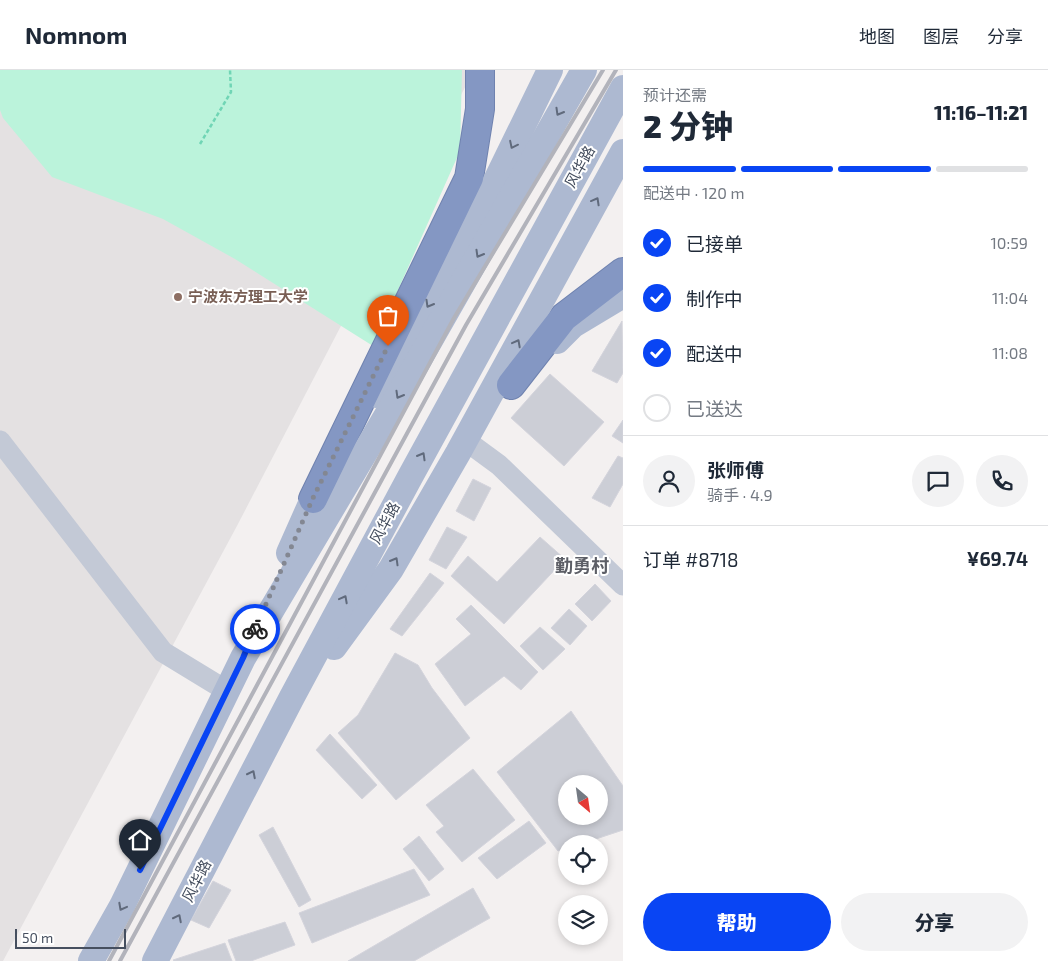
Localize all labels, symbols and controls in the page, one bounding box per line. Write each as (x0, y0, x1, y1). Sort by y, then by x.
text: Nomnom (25, 20, 127, 49)
text: 地图 (859, 25, 895, 47)
text: 图层 (923, 25, 959, 47)
text: 分享 (987, 25, 1023, 47)
text: 预计还需 (643, 85, 707, 104)
text: 11:16–11:21 (934, 101, 1028, 124)
text: 2 分钟 (643, 106, 733, 144)
one-way arrow (556, 107, 566, 116)
one-way arrow (509, 140, 519, 149)
street label: 风华路 (560, 142, 598, 191)
text: 配送中 · 120 m (643, 183, 745, 202)
one-way arrow (590, 197, 600, 206)
icon: check (643, 229, 671, 257)
text: 已接单 (686, 232, 743, 255)
text: 10:59 (990, 233, 1028, 252)
one-way arrow (476, 248, 486, 257)
icon: check (643, 284, 671, 312)
place label: 宁波东方理工大学 (188, 287, 308, 305)
text: 制作中 (686, 287, 743, 310)
text: 11:04 (992, 288, 1028, 307)
marker: 宁波东方理工大学 (172, 291, 184, 303)
pin (367, 295, 409, 346)
one-way arrow (425, 299, 435, 308)
icon: bag (374, 302, 402, 330)
one-way arrow (511, 339, 521, 348)
icon: check (643, 339, 671, 367)
text: 配送中 (686, 342, 743, 365)
text: 11:08 (992, 343, 1028, 362)
one-way arrow (395, 390, 405, 399)
text: 已送达 (686, 397, 743, 420)
one-way arrow (416, 452, 426, 461)
button: person (643, 455, 695, 507)
button: chat (912, 455, 964, 507)
button: phone (976, 455, 1028, 507)
text: 张师傅 (707, 458, 764, 481)
text: 骑手 · 4.9 (707, 485, 773, 504)
street label: 风华路 (366, 498, 403, 547)
text: ¥69.74 (967, 547, 1028, 570)
text: 订单 #8718 (643, 548, 739, 571)
district label: 勤勇村 (555, 554, 609, 576)
one-way arrow (389, 558, 399, 567)
one-way arrow (338, 595, 348, 604)
courier (230, 604, 280, 654)
icon: bike (241, 615, 269, 643)
one-way arrow (246, 770, 256, 779)
north arrow (558, 775, 608, 825)
map controls (558, 775, 608, 945)
pin (119, 819, 161, 870)
icon: home (126, 826, 154, 854)
button: locate (558, 835, 608, 885)
street label: 风华路 (178, 856, 214, 905)
button: 帮助 (643, 893, 831, 951)
button: 分享 (841, 893, 1028, 951)
button: layers (558, 895, 608, 945)
one-way arrow (118, 901, 128, 910)
one-way arrow (172, 914, 182, 923)
scale bar (15, 926, 126, 949)
text: 50 m (22, 929, 53, 946)

